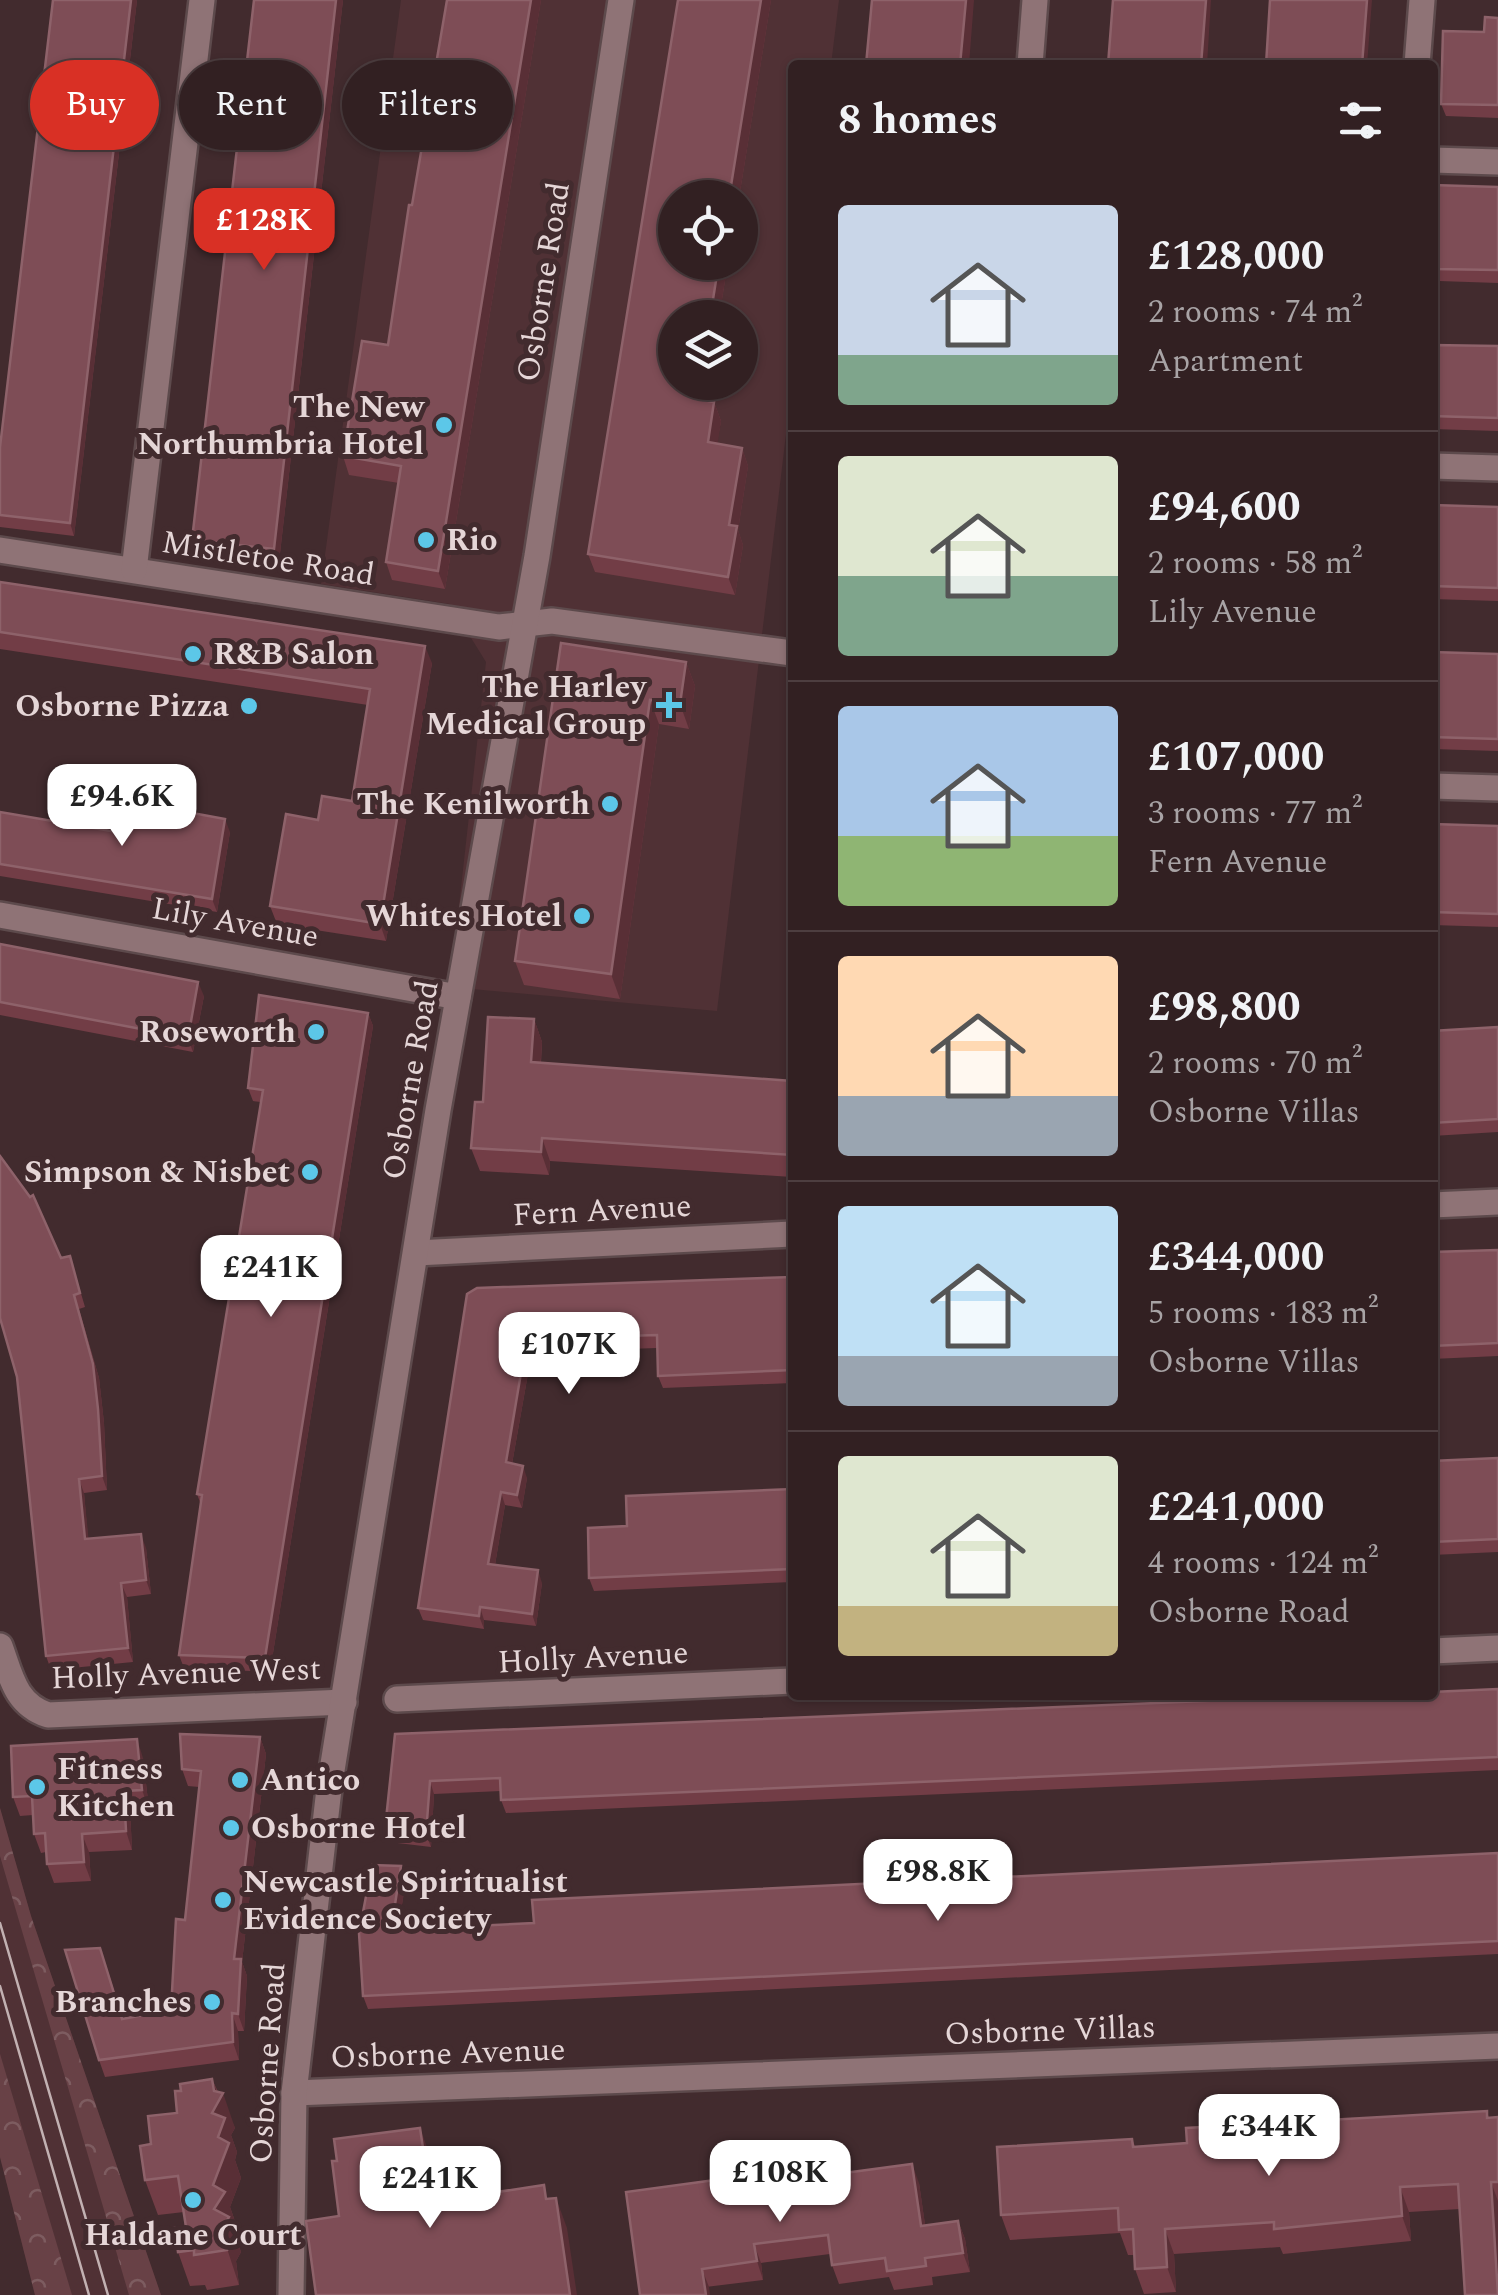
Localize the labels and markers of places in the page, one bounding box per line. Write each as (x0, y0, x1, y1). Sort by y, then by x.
pin: £128K (194, 188, 334, 273)
place label: The New Northumbria Hotel (137, 383, 426, 469)
marker: The New Northumbria Hotel (433, 414, 455, 436)
place label: Rio (446, 516, 497, 565)
marker: Rio (415, 529, 437, 551)
place label: R&B Salon (213, 630, 374, 679)
marker: R&B Salon (182, 643, 204, 665)
place label: The Harley Medical Group (425, 663, 648, 749)
place label: Osborne Pizza (15, 682, 230, 731)
marker: The Harley Medical Group (656, 692, 682, 718)
marker: Osborne Pizza (238, 695, 260, 717)
pin: £94.6K (41, 764, 203, 849)
place label: The Kenilworth (357, 780, 590, 829)
marker: The Kenilworth (599, 793, 621, 815)
place label: Whites Hotel (366, 892, 562, 941)
marker: Whites Hotel (571, 905, 593, 927)
place label: Roseworth (139, 1008, 296, 1057)
marker: Roseworth (305, 1021, 327, 1043)
place label: Simpson & Nisbet (24, 1148, 290, 1197)
marker: Simpson & Nisbet (299, 1161, 321, 1183)
pin: £241K (201, 1235, 341, 1320)
pin: £107K (499, 1312, 639, 1397)
place label: Fitness Kitchen (57, 1745, 175, 1831)
place label: Antico (260, 1756, 360, 1805)
marker: Antico (229, 1769, 251, 1791)
marker: Fitness Kitchen (26, 1776, 48, 1798)
place label: Osborne Hotel (251, 1804, 466, 1853)
marker: Osborne Hotel (220, 1817, 242, 1839)
pin: £98.8K (857, 1839, 1019, 1924)
place label: Newcastle Spiritualist Evidence Society (243, 1858, 568, 1944)
marker: Newcastle Spiritualist Evidence Society (212, 1889, 234, 1911)
place label: Branches (54, 1978, 192, 2027)
marker: Branches (201, 1991, 223, 2013)
pin: £344K (1199, 2094, 1339, 2179)
pin: £108K (710, 2140, 850, 2225)
pin: £241K (360, 2146, 500, 2231)
marker: Haldane Court (182, 2189, 204, 2211)
place label: Haldane Court (84, 2211, 302, 2260)

